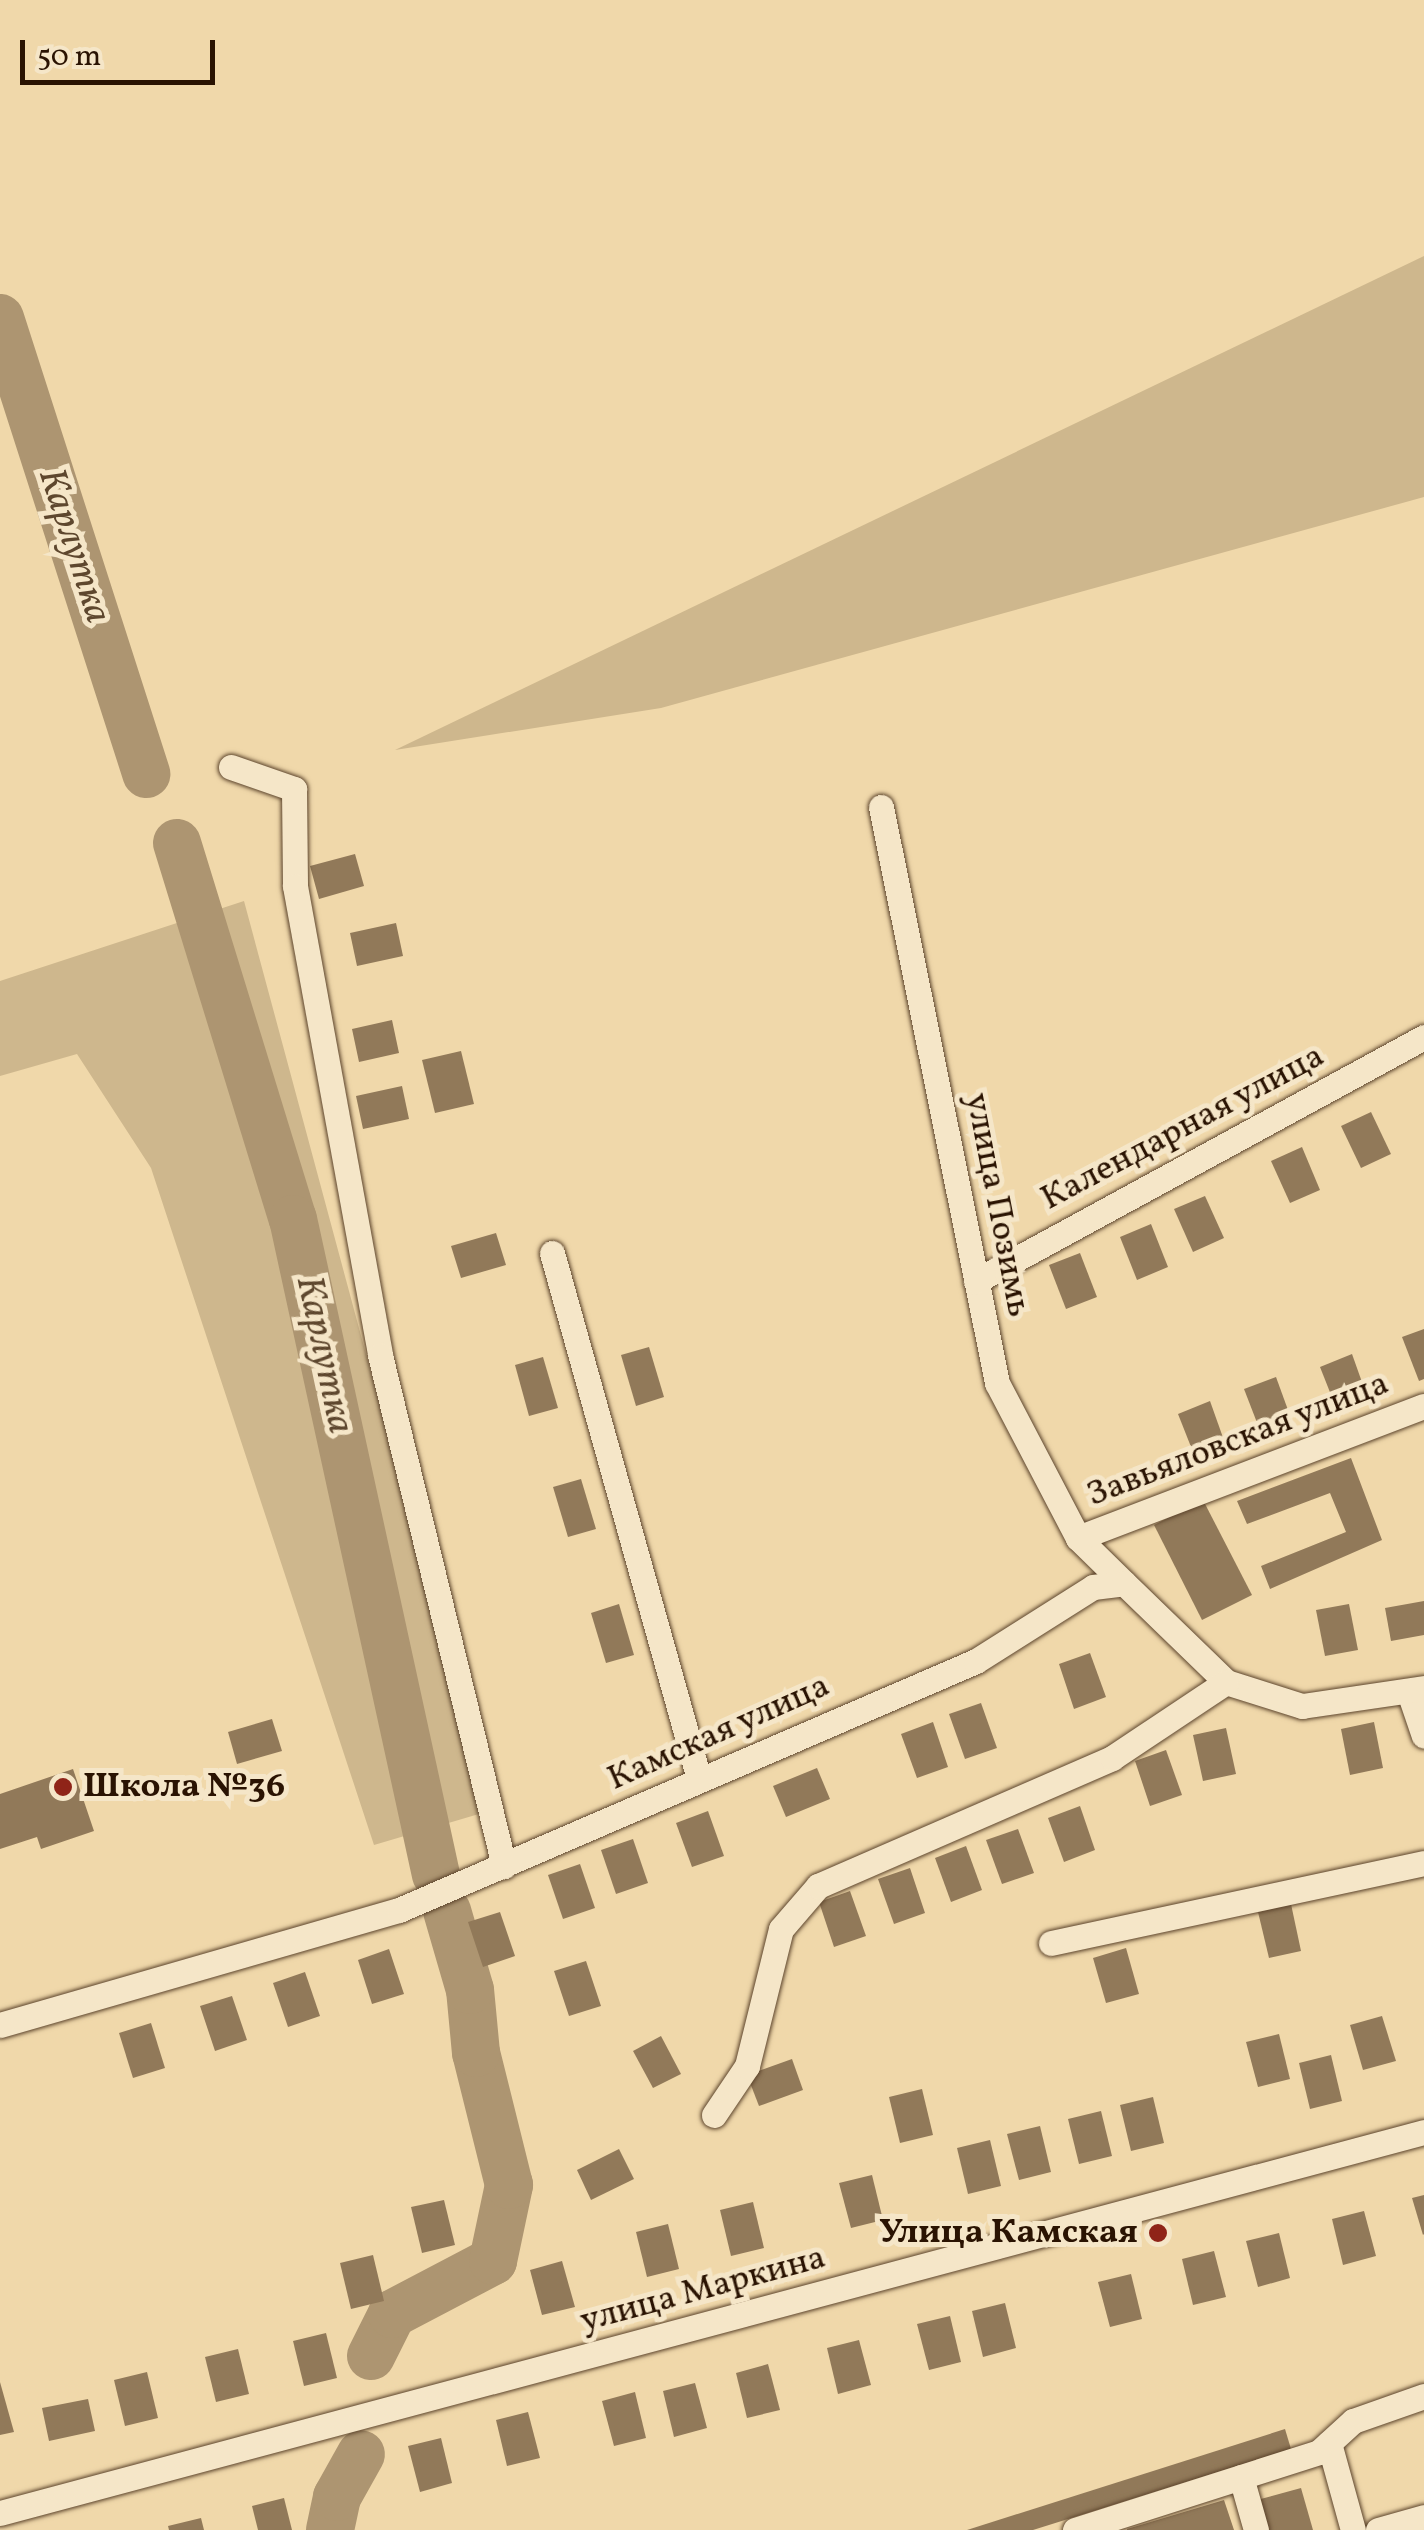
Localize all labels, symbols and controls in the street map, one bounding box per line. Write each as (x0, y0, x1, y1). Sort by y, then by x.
scale bar (25, 20, 220, 82)
text: 50 m (37, 36, 101, 78)
water label: Карлутка (27, 463, 119, 629)
street label: Календарная улица (1034, 1035, 1332, 1221)
street label: улица Позимь (955, 1090, 1039, 1320)
water label: Карлутка (284, 1272, 362, 1438)
street label: Завьяловская улица (1081, 1363, 1395, 1517)
street label: Камская улица (601, 1665, 837, 1801)
place label: Школа №36 (83, 1766, 285, 1808)
marker: Школа №36 (52, 1776, 74, 1798)
place label: Улица Камская (879, 2212, 1138, 2254)
marker: Улица Камская (1147, 2222, 1169, 2244)
street label: улица Маркина (576, 2237, 830, 2343)

